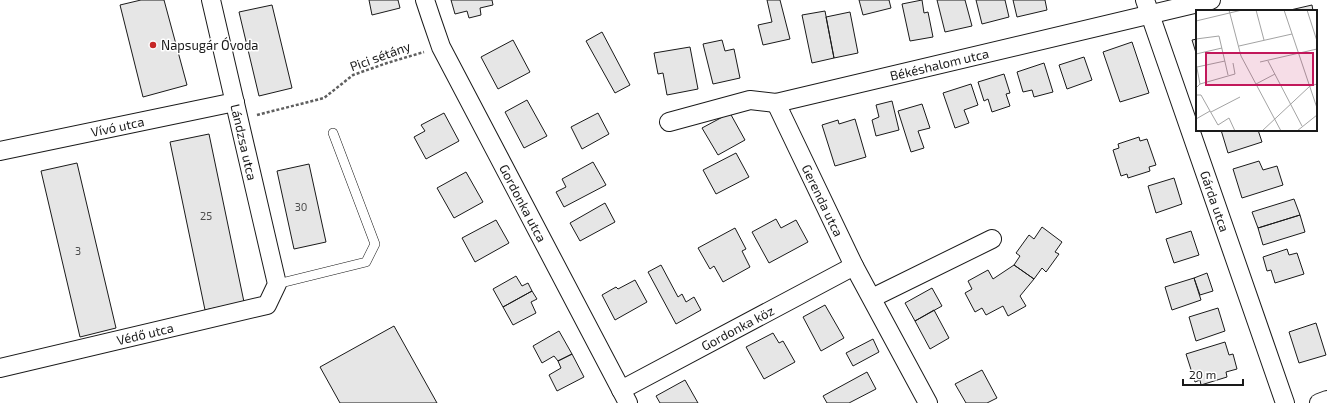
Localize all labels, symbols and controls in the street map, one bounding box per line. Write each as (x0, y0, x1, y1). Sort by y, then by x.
inset map (1196, 10, 1317, 131)
place label: Napsugár Óvoda (161, 36, 259, 53)
street label: Pici sétány (347, 38, 413, 74)
marker: Napsugár Óvoda (148, 40, 158, 50)
street label: Békéshalom utca (888, 45, 990, 84)
street label: Lándzsa utca (227, 102, 261, 182)
street label: Vívó utca (89, 113, 146, 140)
street label: Gordonka utca (496, 162, 550, 245)
street label: Gerenda utca (799, 162, 847, 239)
street label: Gárda utca (1197, 168, 1233, 234)
house number: 30 (295, 200, 307, 213)
house number: 25 (200, 209, 212, 222)
house number: 3 (75, 244, 81, 257)
street label: Gordonka köz (698, 302, 777, 354)
street label: Védő utca (115, 319, 175, 348)
scale bar (1183, 361, 1243, 387)
text: 20 m (1189, 367, 1216, 381)

